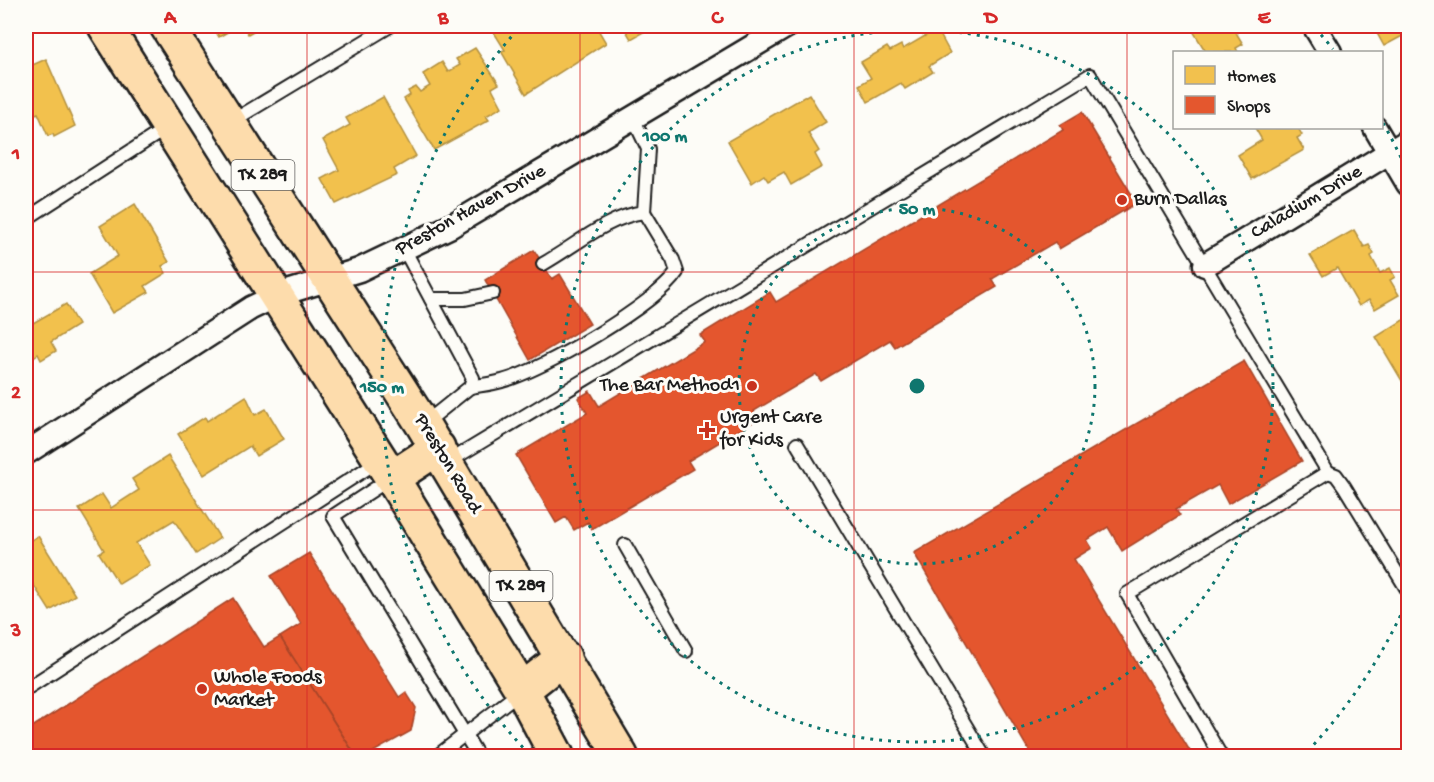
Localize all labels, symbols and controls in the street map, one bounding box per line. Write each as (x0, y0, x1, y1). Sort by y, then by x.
text: A (163, 8, 178, 31)
text: B (437, 8, 449, 31)
text: C (711, 8, 725, 31)
text: D (982, 8, 998, 31)
text: E (1258, 8, 1272, 31)
legend (1173, 51, 1383, 129)
text: Homes (1227, 67, 1277, 88)
text: Shops (1227, 97, 1271, 118)
text: 100 m (642, 127, 688, 148)
text: 1 (11, 144, 20, 167)
road number: TX 289 (232, 160, 294, 190)
street label: Preston Haven Drive (391, 160, 551, 262)
street label: Caladium Drive (1247, 160, 1367, 245)
place label: Burn Dallas (1133, 189, 1227, 212)
marker: Burn Dallas (1115, 193, 1129, 207)
text: 50 m (899, 200, 936, 221)
place label: The Bar Method1 (599, 375, 740, 398)
centre of rings (907, 376, 927, 396)
text: 150 m (359, 378, 404, 399)
marker: The Bar Method1 (745, 379, 759, 393)
text: 2 (11, 383, 21, 406)
place label: Urgent Care for Kids (719, 407, 823, 453)
street label: Preston Road (408, 409, 487, 520)
marker: Urgent Care for Kids (698, 421, 716, 439)
road number: TX 289 (490, 571, 552, 601)
text: 3 (10, 621, 21, 644)
place label: Whole Foods Market (214, 667, 322, 713)
marker: Whole Foods Market (195, 682, 209, 696)

